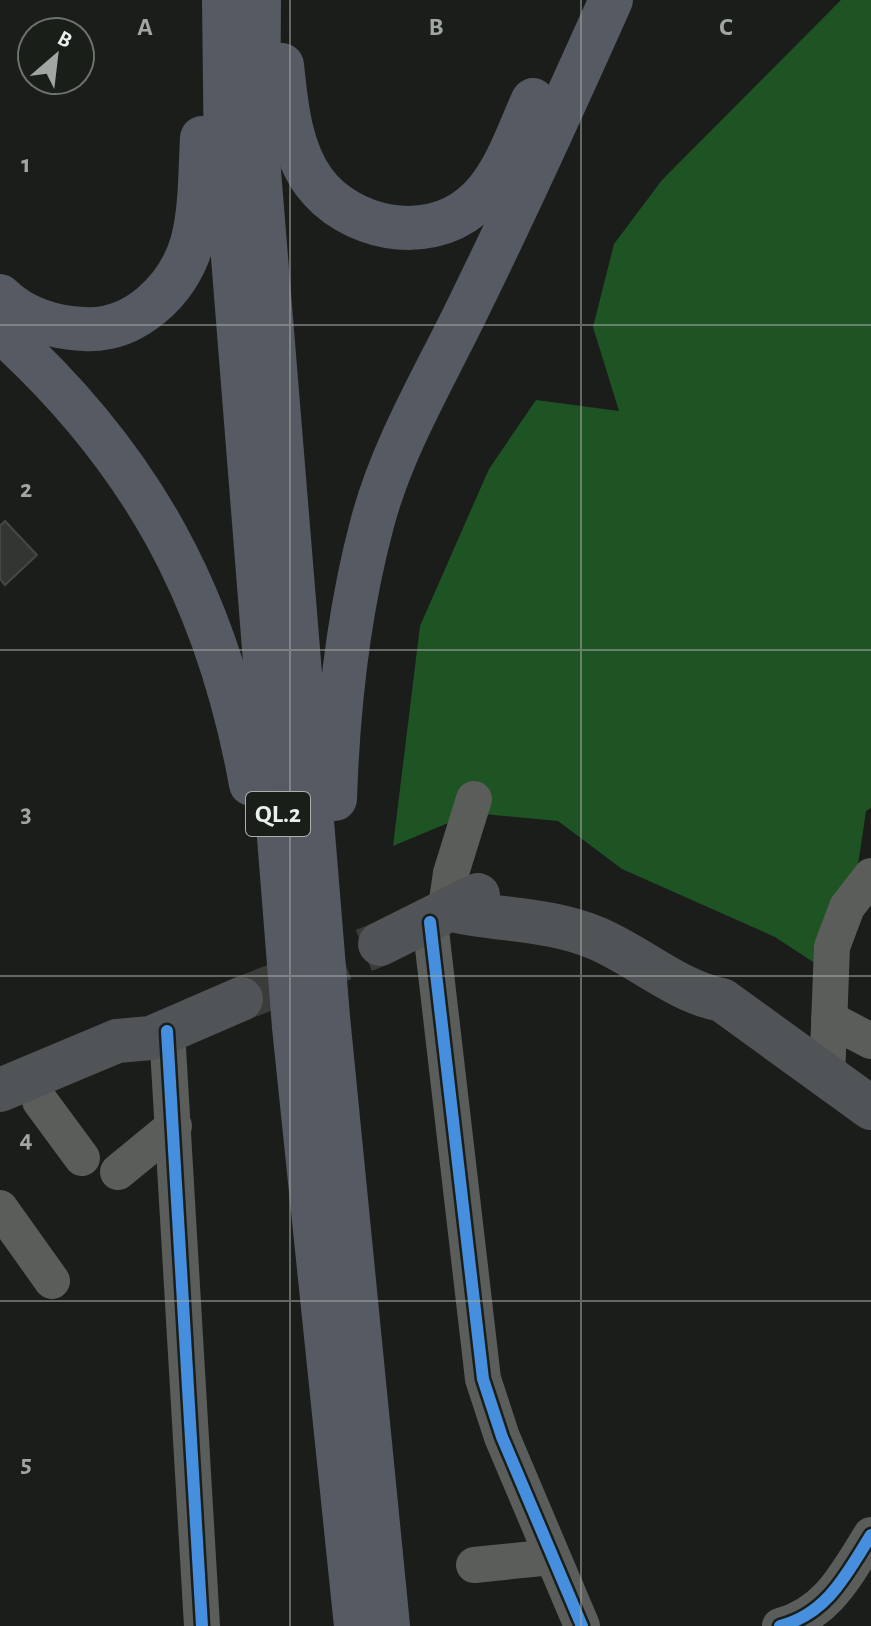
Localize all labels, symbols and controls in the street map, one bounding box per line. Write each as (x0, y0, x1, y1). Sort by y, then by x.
text: A (137, 14, 153, 40)
text: B (428, 14, 444, 40)
text: C (719, 14, 733, 40)
north arrow (16, 16, 96, 96)
text: B (54, 27, 76, 52)
text: 1 (21, 151, 31, 177)
text: 2 (20, 476, 32, 502)
road number: QL.2 (246, 792, 310, 836)
text: 3 (20, 801, 32, 827)
text: 4 (19, 1126, 33, 1152)
text: 5 (20, 1451, 32, 1477)

